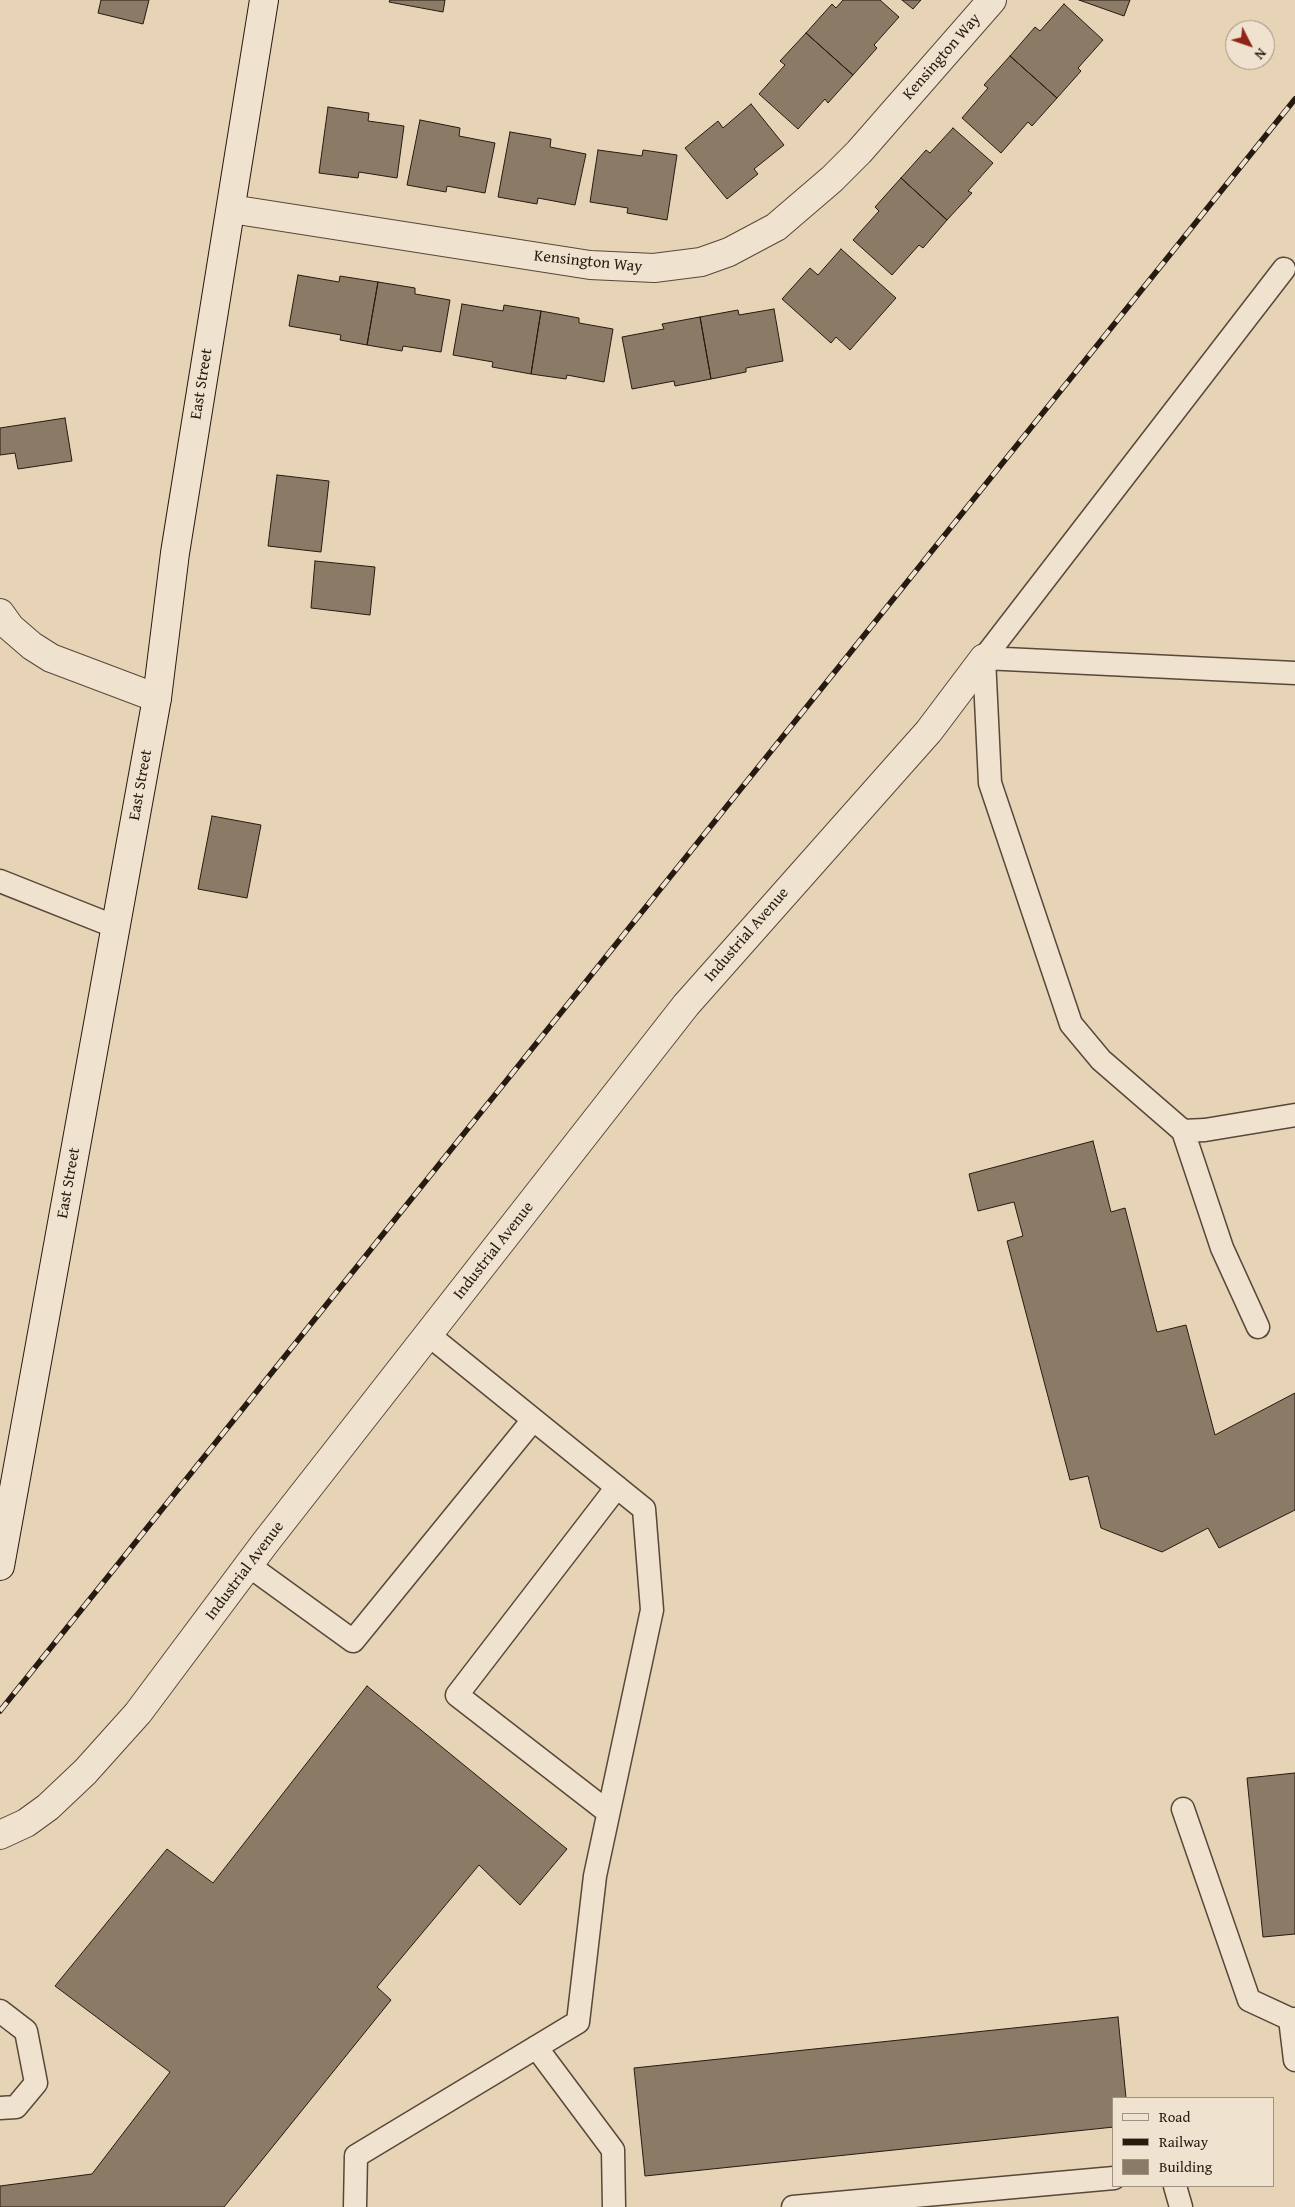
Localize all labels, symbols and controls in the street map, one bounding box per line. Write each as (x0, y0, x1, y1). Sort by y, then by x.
street label: Kensington Way (899, 10, 985, 104)
north arrow (1225, 20, 1275, 70)
text: N (1250, 44, 1271, 64)
street label: Kensington Way (533, 247, 643, 277)
street label: East Street (187, 347, 217, 421)
street label: East Street (125, 748, 157, 822)
street label: Industrial Avenue (701, 884, 793, 986)
street label: East Street (53, 1146, 85, 1220)
street label: Industrial Avenue (450, 1198, 538, 1304)
street label: Industrial Avenue (202, 1518, 288, 1624)
legend (1112, 2097, 1275, 2187)
text: Road (1159, 2106, 1190, 2127)
text: Railway (1159, 2131, 1208, 2152)
text: Building (1159, 2156, 1212, 2177)

